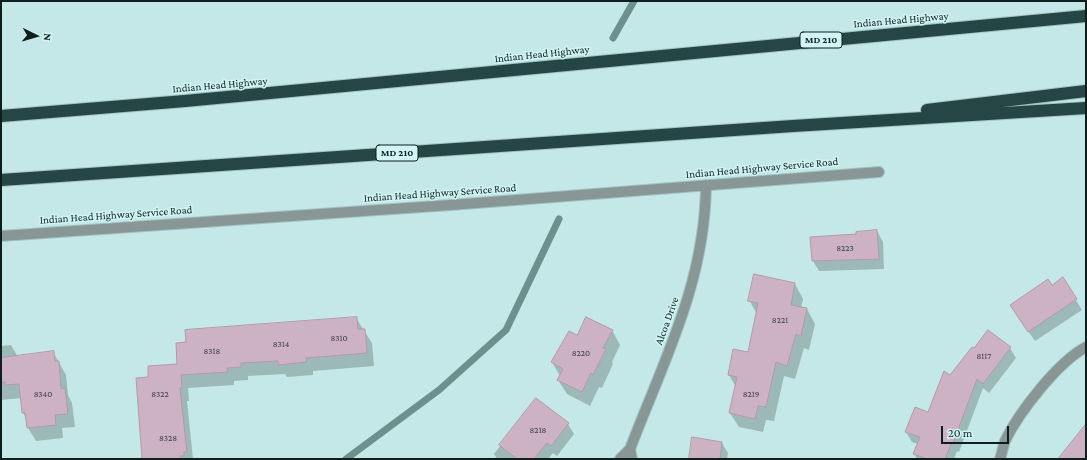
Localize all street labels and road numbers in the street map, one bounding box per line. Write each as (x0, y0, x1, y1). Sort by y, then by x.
street label: Indian Head Highway (853, 9, 949, 31)
road number: MD 210 (800, 32, 842, 48)
street label: Indian Head Highway (494, 42, 590, 66)
street label: Indian Head Highway (172, 74, 268, 96)
road number: MD 210 (376, 145, 418, 161)
street label: Indian Head Highway Service Road (685, 155, 839, 181)
street label: Indian Head Highway Service Road (363, 181, 517, 205)
street label: Indian Head Highway Service Road (39, 203, 193, 227)
street label: Alcoa Drive (652, 295, 682, 347)

